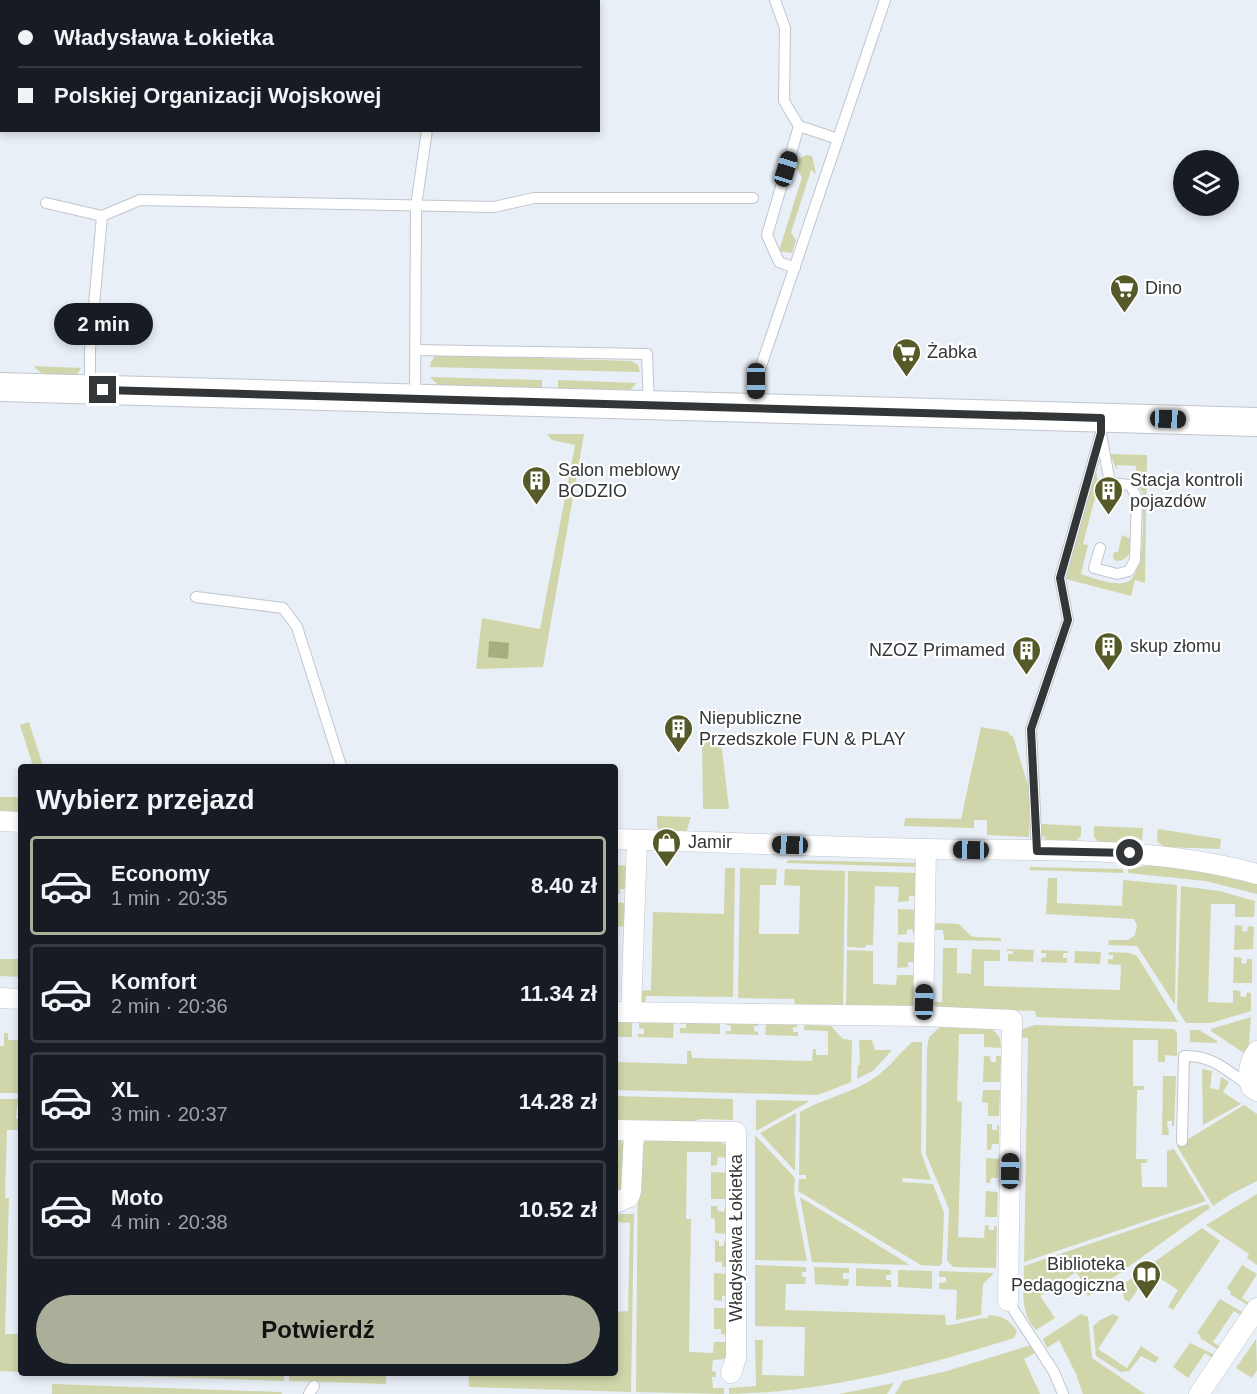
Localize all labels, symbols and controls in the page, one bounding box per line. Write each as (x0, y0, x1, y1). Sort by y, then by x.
text: Władysława Łokietka (54, 25, 274, 50)
text: Polskiej Organizacji Wojskowej (54, 83, 381, 108)
car (772, 149, 800, 189)
map controls (1173, 150, 1239, 216)
button: layers (1173, 150, 1239, 216)
supermarket icon: Dino (1108, 272, 1140, 314)
place label: Dino (1145, 278, 1182, 298)
callout: 2 min (54, 303, 152, 345)
text: 2 min (77, 313, 130, 335)
supermarket icon: Żabka (890, 336, 922, 378)
place label: Żabka (927, 342, 978, 362)
car (747, 363, 765, 399)
route end (89, 376, 116, 403)
car (1150, 409, 1186, 429)
place label: Salon meblowy BODZIO (558, 460, 680, 501)
building icon: Salon meblowy BODZIO (521, 464, 553, 506)
place label: Stacja kontroli pojazdów (1130, 470, 1243, 511)
building icon: Stacja kontroli pojazdów (1093, 474, 1125, 516)
building icon: skup złomu (1093, 630, 1125, 672)
building icon: NZOZ Primamed (1010, 634, 1042, 676)
place label: skup złomu (1130, 636, 1221, 656)
place label: NZOZ Primamed (869, 640, 1005, 660)
place label: Niepubliczne Przedszkole FUN & PLAY (699, 708, 906, 749)
building icon: Niepubliczne Przedszkole FUN & PLAY (662, 712, 694, 754)
text: Wybierz przejazd (36, 785, 255, 815)
shop icon: Jamir (651, 826, 683, 868)
place label: Jamir (688, 832, 732, 852)
car (772, 835, 808, 855)
route start (1116, 839, 1143, 866)
car (953, 841, 989, 859)
icon: car (39, 859, 93, 913)
text: Economy (111, 861, 210, 886)
text: 8.40 zł (531, 873, 597, 898)
text: 1 min · 20:35 (111, 887, 228, 909)
icon: car (39, 967, 93, 1021)
text: Komfort (111, 969, 197, 994)
text: 11.34 zł (520, 981, 597, 1006)
car (915, 984, 933, 1020)
text: 2 min · 20:36 (111, 995, 228, 1017)
icon: car (39, 1075, 93, 1129)
text: XL (111, 1077, 139, 1102)
text: 14.28 zł (519, 1089, 597, 1114)
text: 3 min · 20:37 (111, 1103, 228, 1125)
street label: Władysława Łokietka (726, 1153, 746, 1322)
car (1001, 1153, 1019, 1189)
icon: car (39, 1183, 93, 1237)
text: Moto (111, 1185, 164, 1210)
text: 10.52 zł (519, 1197, 597, 1222)
text: 4 min · 20:38 (111, 1211, 228, 1233)
place label: Biblioteka Pedagogiczna (1011, 1254, 1126, 1295)
library icon: Biblioteka Pedagogiczna (1130, 1258, 1162, 1300)
button: Potwierdź (36, 1295, 600, 1364)

